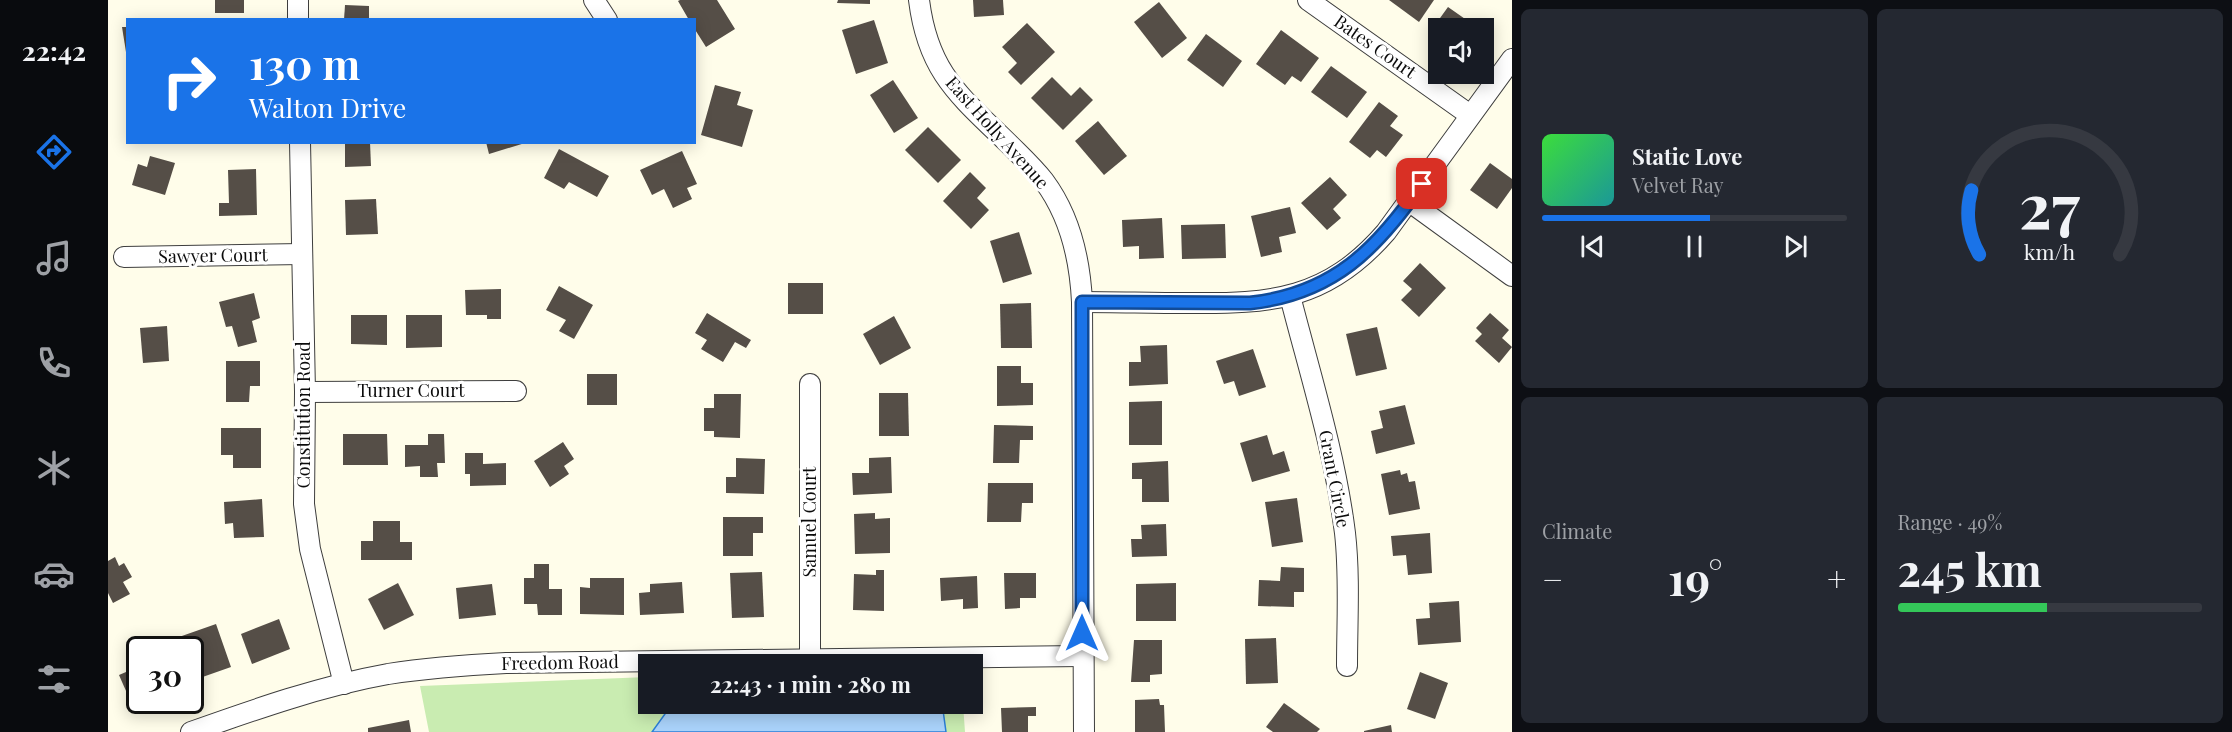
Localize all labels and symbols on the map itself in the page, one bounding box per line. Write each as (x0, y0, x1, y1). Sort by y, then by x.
street label: Bates Court (1330, 9, 1422, 84)
street label: East Holly Avenue (941, 71, 1055, 194)
pin (1396, 158, 1447, 209)
street label: Sawyer Court (158, 242, 269, 268)
street label: Constitution Road (291, 341, 315, 489)
street label: Turner Court (357, 378, 465, 402)
street label: Grant Circle (1314, 428, 1356, 530)
street label: Samuel Court (797, 466, 821, 577)
position arrow (1050, 601, 1114, 665)
speed limit sign: 30 (126, 636, 204, 714)
street label: Freedom Road (501, 649, 620, 675)

